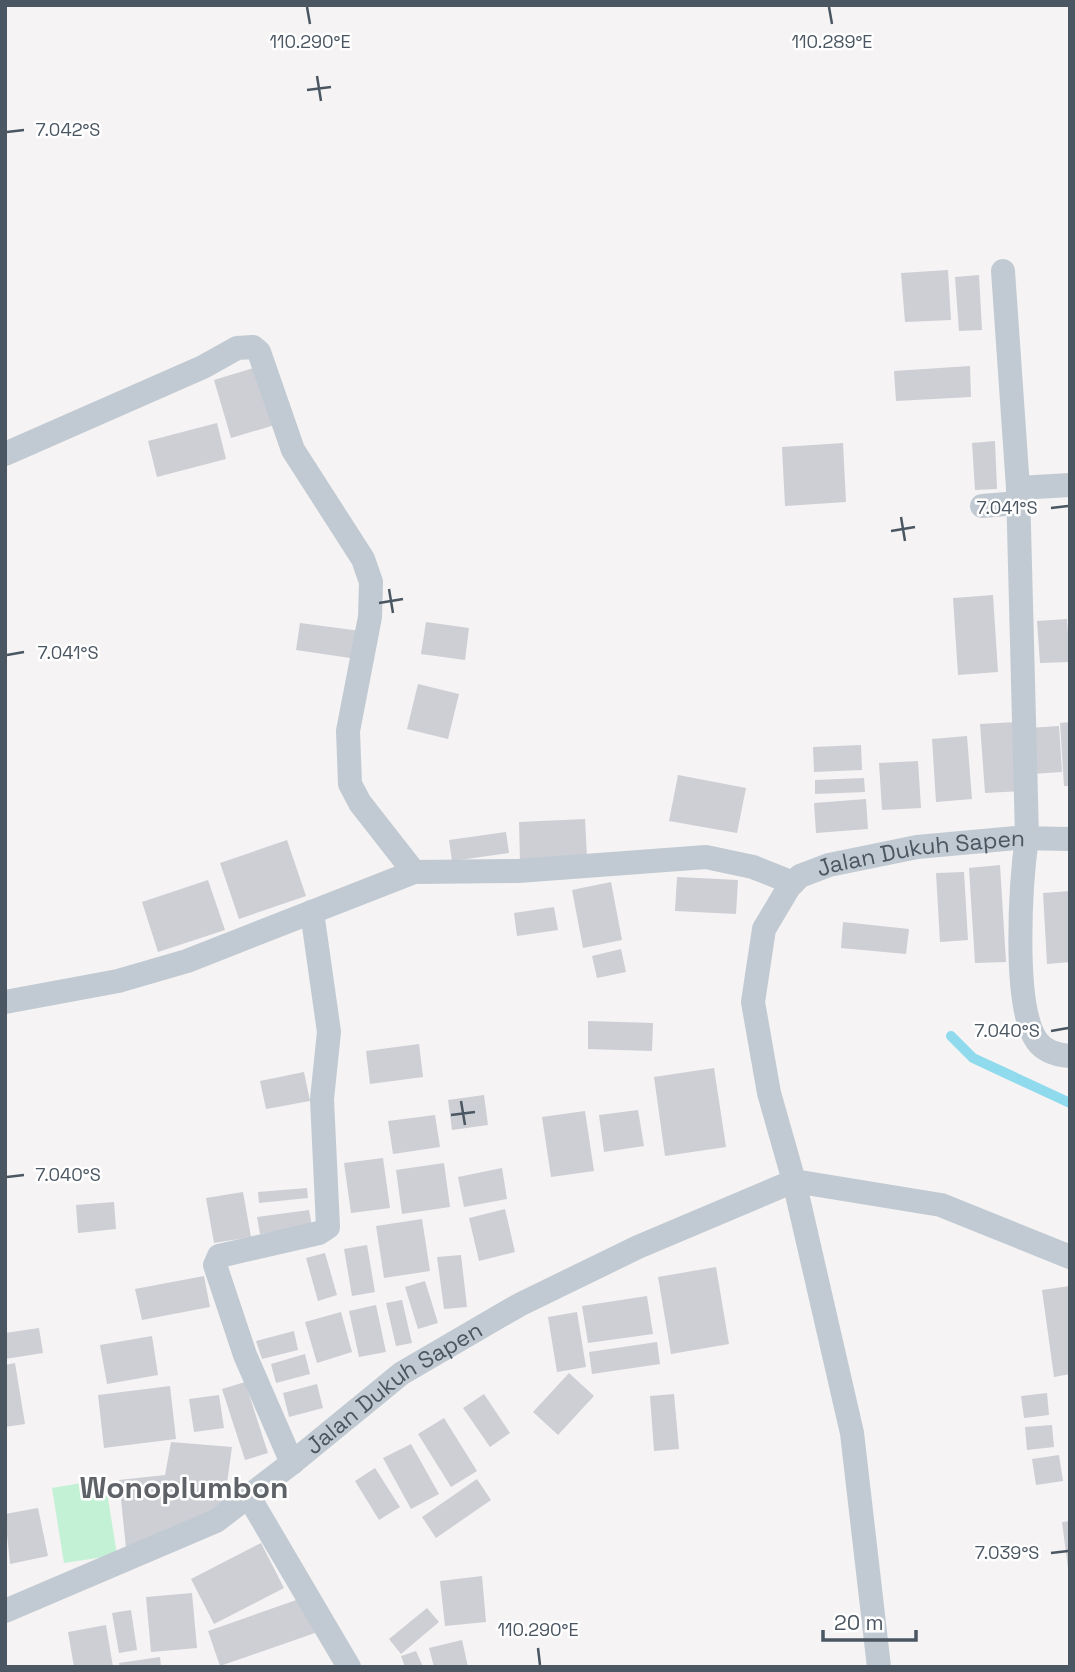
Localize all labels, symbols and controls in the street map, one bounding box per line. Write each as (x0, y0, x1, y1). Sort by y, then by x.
text: 110.290°E (269, 30, 351, 53)
text: 110.289°E (792, 30, 872, 53)
text: 7.042°S (36, 118, 100, 141)
text: 7.041°S (976, 496, 1038, 519)
text: 7.041°S (37, 641, 99, 664)
street label: Jalan Dukuh Sapen (812, 823, 1025, 884)
text: 7.040°S (974, 1019, 1040, 1042)
text: 7.040°S (35, 1163, 101, 1186)
street label: Jalan Dukuh Sapen (299, 1315, 488, 1461)
district label: Wonoplumbon (79, 1468, 289, 1507)
text: 7.039°S (975, 1541, 1039, 1564)
scale bar (823, 1598, 916, 1642)
text: 20 m (834, 1609, 884, 1636)
text: 110.290°E (497, 1618, 579, 1641)

